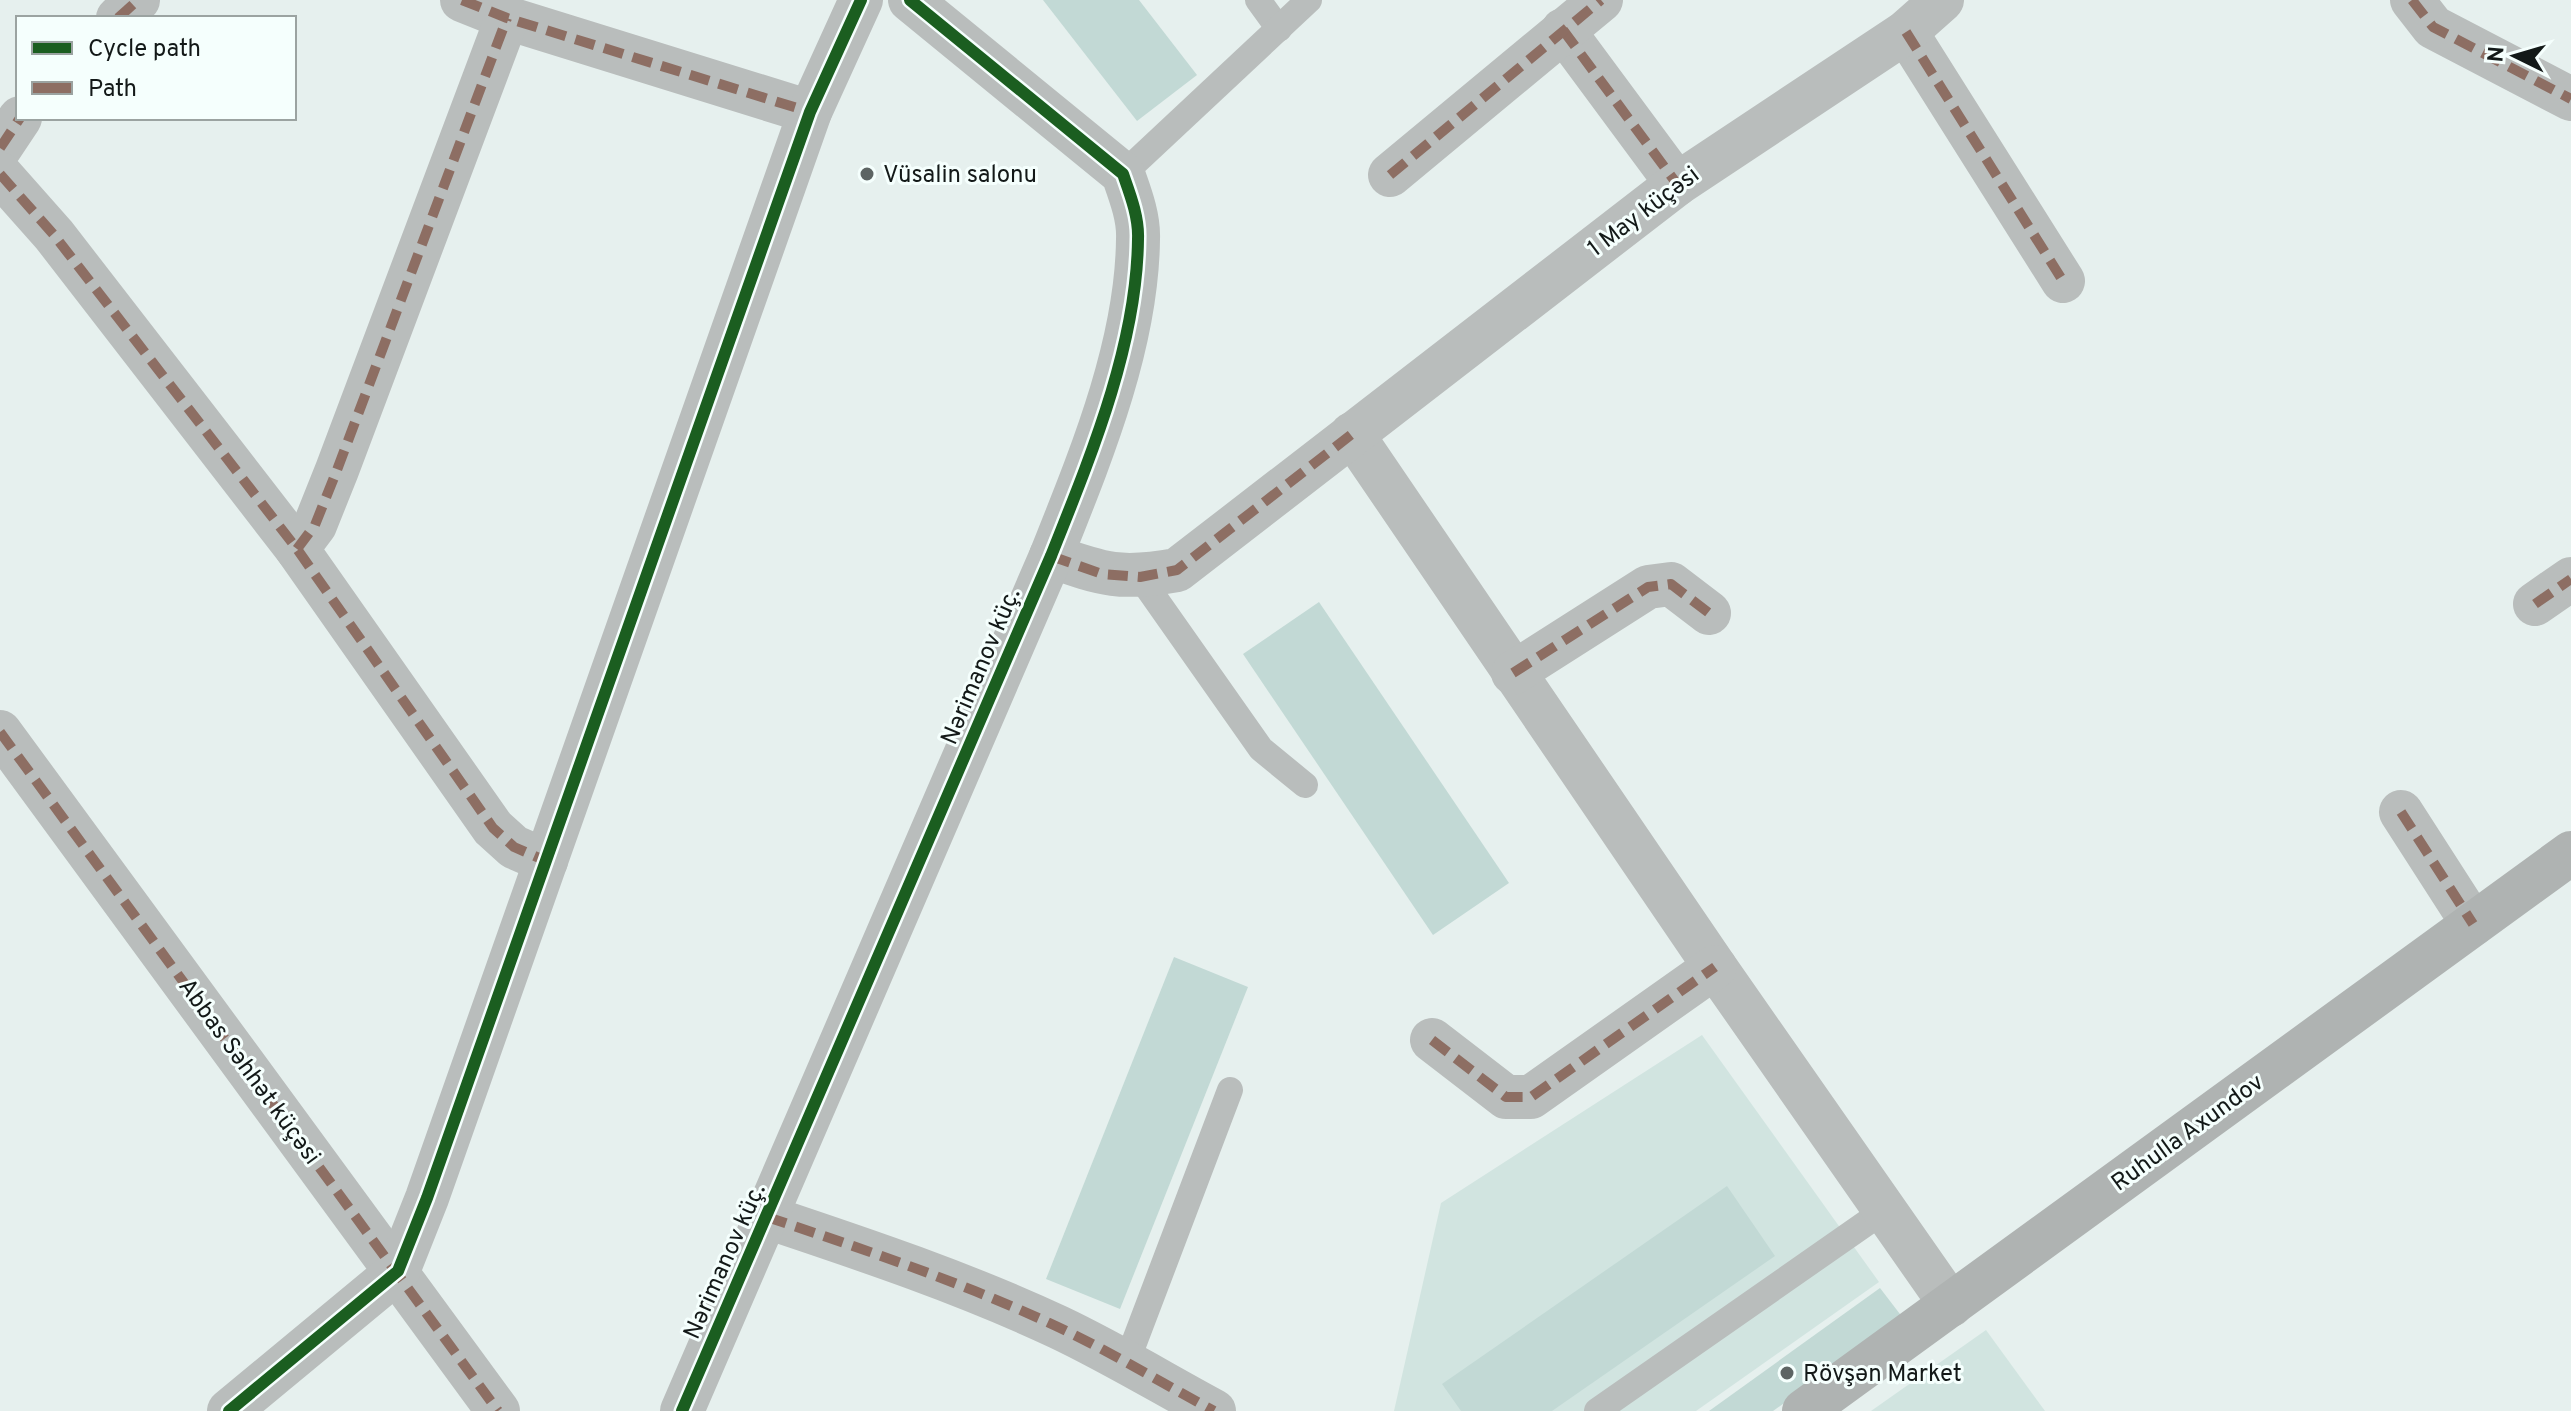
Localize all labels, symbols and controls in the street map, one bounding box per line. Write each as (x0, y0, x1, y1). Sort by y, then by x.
legend (16, 16, 296, 120)
north arrow (2475, 16, 2555, 96)
text: Cycle path (88, 35, 201, 65)
text: N (2483, 45, 2512, 64)
text: Path (88, 75, 137, 105)
place label: Vüsalin salonu (883, 161, 1037, 191)
street label: 1 May küçəsi (1582, 161, 1706, 264)
marker: Vüsalin salonu (858, 165, 876, 183)
street label: Nərimanov küç. (935, 584, 1028, 750)
street label: Abbas Səhhət küçəsi (171, 973, 326, 1171)
street label: Ruhulla Axundov (2106, 1068, 2270, 1199)
street label: Nərimanov küç. (678, 1179, 774, 1344)
place label: Rövşən Market (1803, 1360, 1962, 1390)
marker: Rövşən Market (1778, 1364, 1796, 1382)

